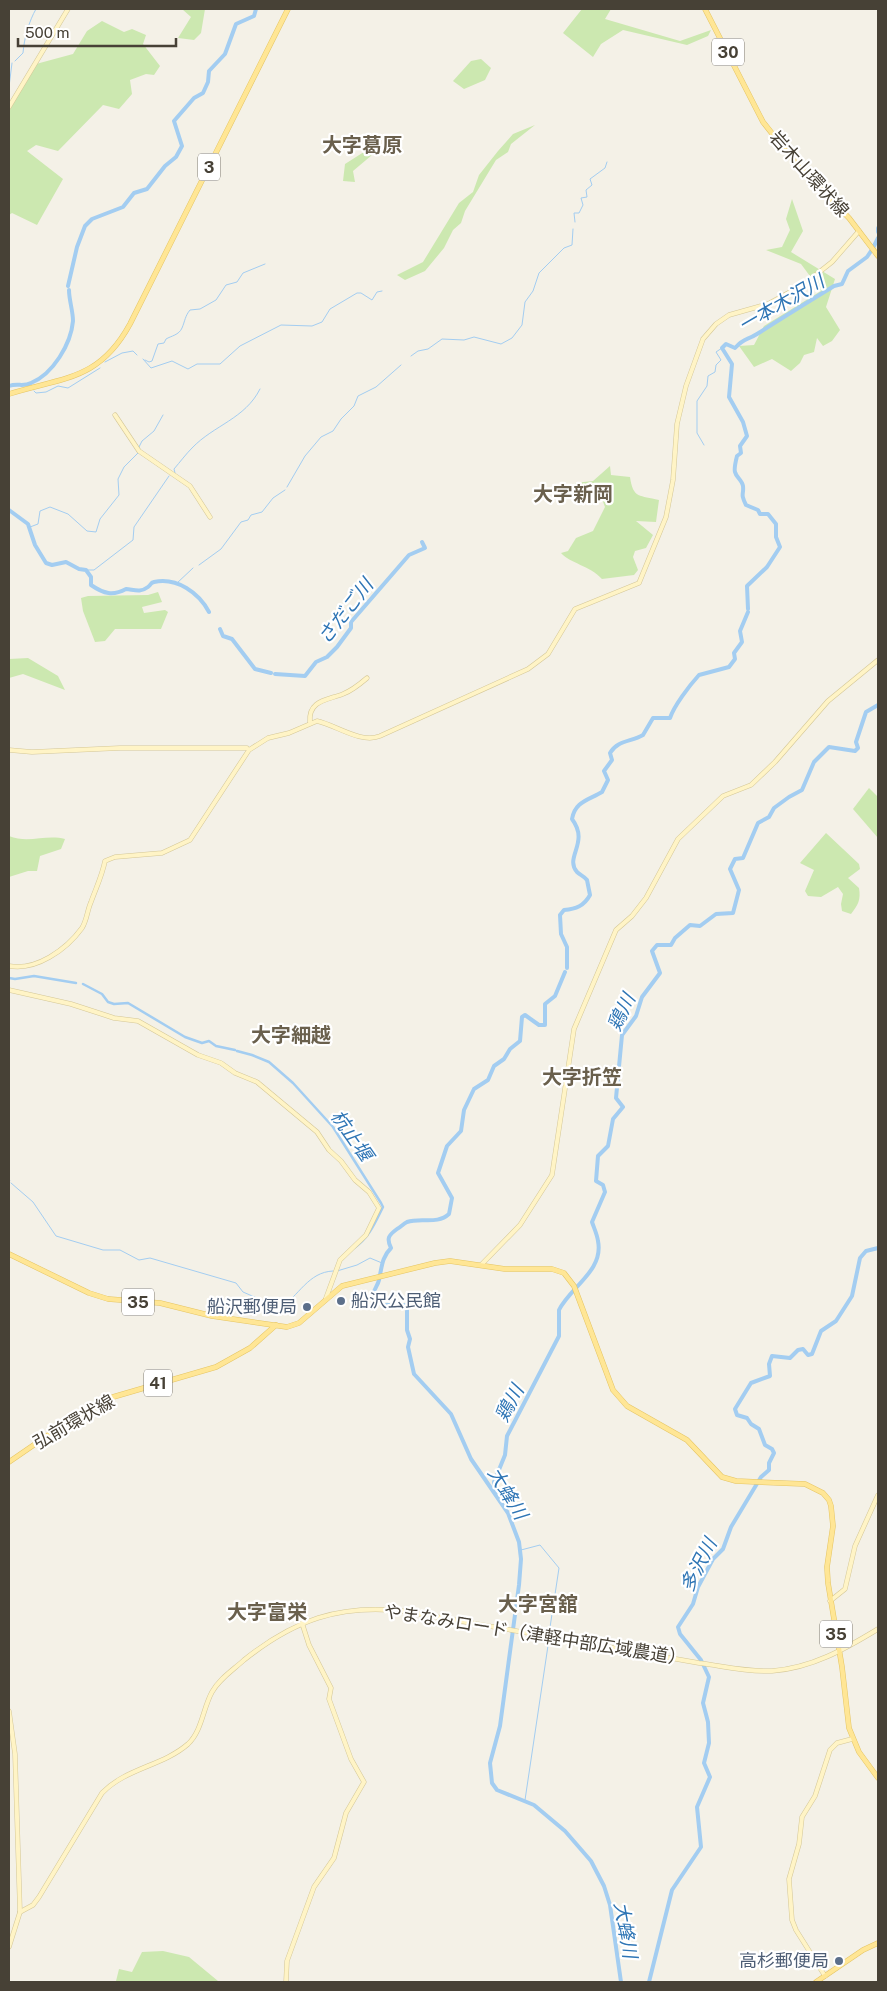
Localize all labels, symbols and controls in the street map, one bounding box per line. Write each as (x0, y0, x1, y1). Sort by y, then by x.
scale bar (18, 15, 175, 47)
text: 500 m (25, 24, 70, 41)
road number: 30 (712, 38, 744, 66)
street label: 岩木山環状線 (765, 127, 853, 221)
district label: 大字葛原 (322, 133, 402, 157)
road number: 3 (198, 154, 220, 180)
water label: 一本木沢川 (734, 269, 829, 336)
district label: 大字新岡 (533, 482, 613, 506)
water label: さだご川 (313, 573, 378, 648)
water label: 鶏川 (603, 988, 640, 1034)
district label: 大字細越 (251, 1023, 331, 1047)
district label: 大字折笠 (542, 1065, 622, 1089)
water label: 杭止堰 (327, 1105, 379, 1167)
road number: 35 (122, 1288, 154, 1315)
place label: 船沢公民館 (351, 1290, 441, 1311)
marker: 船沢公民館 (335, 1295, 347, 1307)
place label: 船沢郵便局 (207, 1296, 297, 1317)
marker: 船沢郵便局 (301, 1301, 313, 1313)
road number: 41 (144, 1370, 172, 1396)
water label: 鶏川 (490, 1379, 529, 1425)
street label: 弘前環状線 (30, 1390, 118, 1453)
water label: 大蜂川 (484, 1463, 533, 1525)
water label: 多沢川 (675, 1533, 722, 1595)
district label: 大字宮舘 (498, 1592, 578, 1616)
district label: 大字富栄 (227, 1600, 307, 1624)
street label: やまなみロード（津軽中部広域農道） (382, 1600, 688, 1669)
road number: 35 (820, 1620, 852, 1648)
water label: 大蜂川 (610, 1900, 642, 1962)
place label: 高杉郵便局 (739, 1950, 829, 1971)
marker: 高杉郵便局 (833, 1955, 845, 1967)

